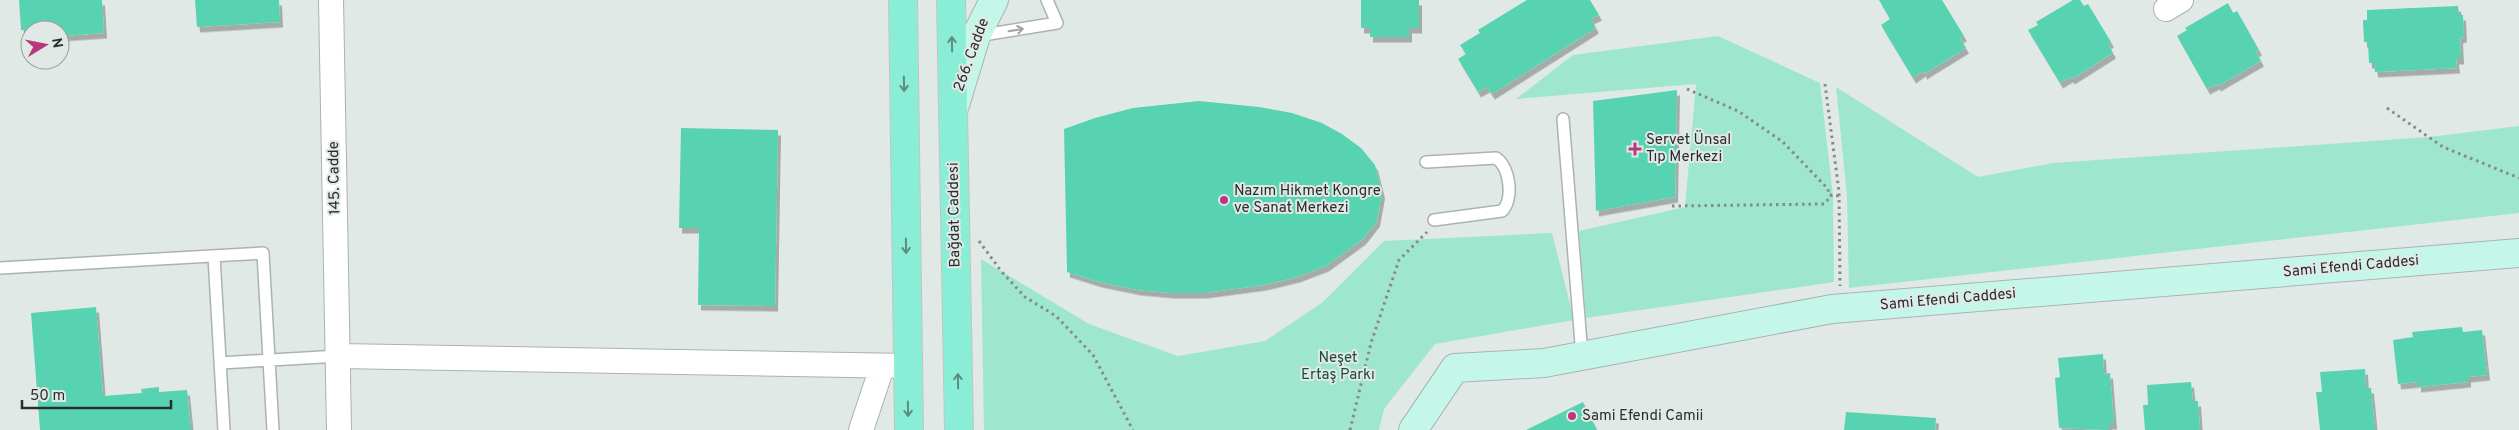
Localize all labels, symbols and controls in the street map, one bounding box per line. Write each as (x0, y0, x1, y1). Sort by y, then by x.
street label: 266. Cadde (950, 16, 994, 94)
north arrow (20, 20, 70, 70)
one-way arrow (1008, 25, 1024, 35)
one-way arrow (947, 36, 957, 52)
text: N (47, 37, 66, 49)
one-way arrow (899, 75, 909, 91)
place label: Servet Ünsal Tıp Merkezi (1646, 130, 1731, 167)
street label: 145. Cadde (325, 141, 345, 215)
marker: Servet Ünsal Tıp Merkezi (1628, 142, 1642, 156)
street label: Bağdat Caddesi (945, 162, 965, 268)
place label: Nazım Hikmet Kongre ve Sanat Merkezi (1234, 182, 1381, 218)
marker: Nazım Hikmet Kongre ve Sanat Merkezi (1218, 194, 1230, 206)
one-way arrow (901, 238, 911, 254)
street label: Sami Efendi Caddesi (2282, 252, 2420, 282)
street label: Sami Efendi Caddesi (1879, 285, 2017, 315)
park label: Neşet Ertaş Parkı (1301, 349, 1375, 385)
one-way arrow (953, 374, 963, 390)
scale bar (22, 378, 171, 410)
text: 50 m (30, 387, 65, 406)
one-way arrow (904, 400, 913, 416)
place label: Sami Efendi Camii (1582, 407, 1703, 426)
marker: Sami Efendi Camii (1566, 410, 1578, 422)

